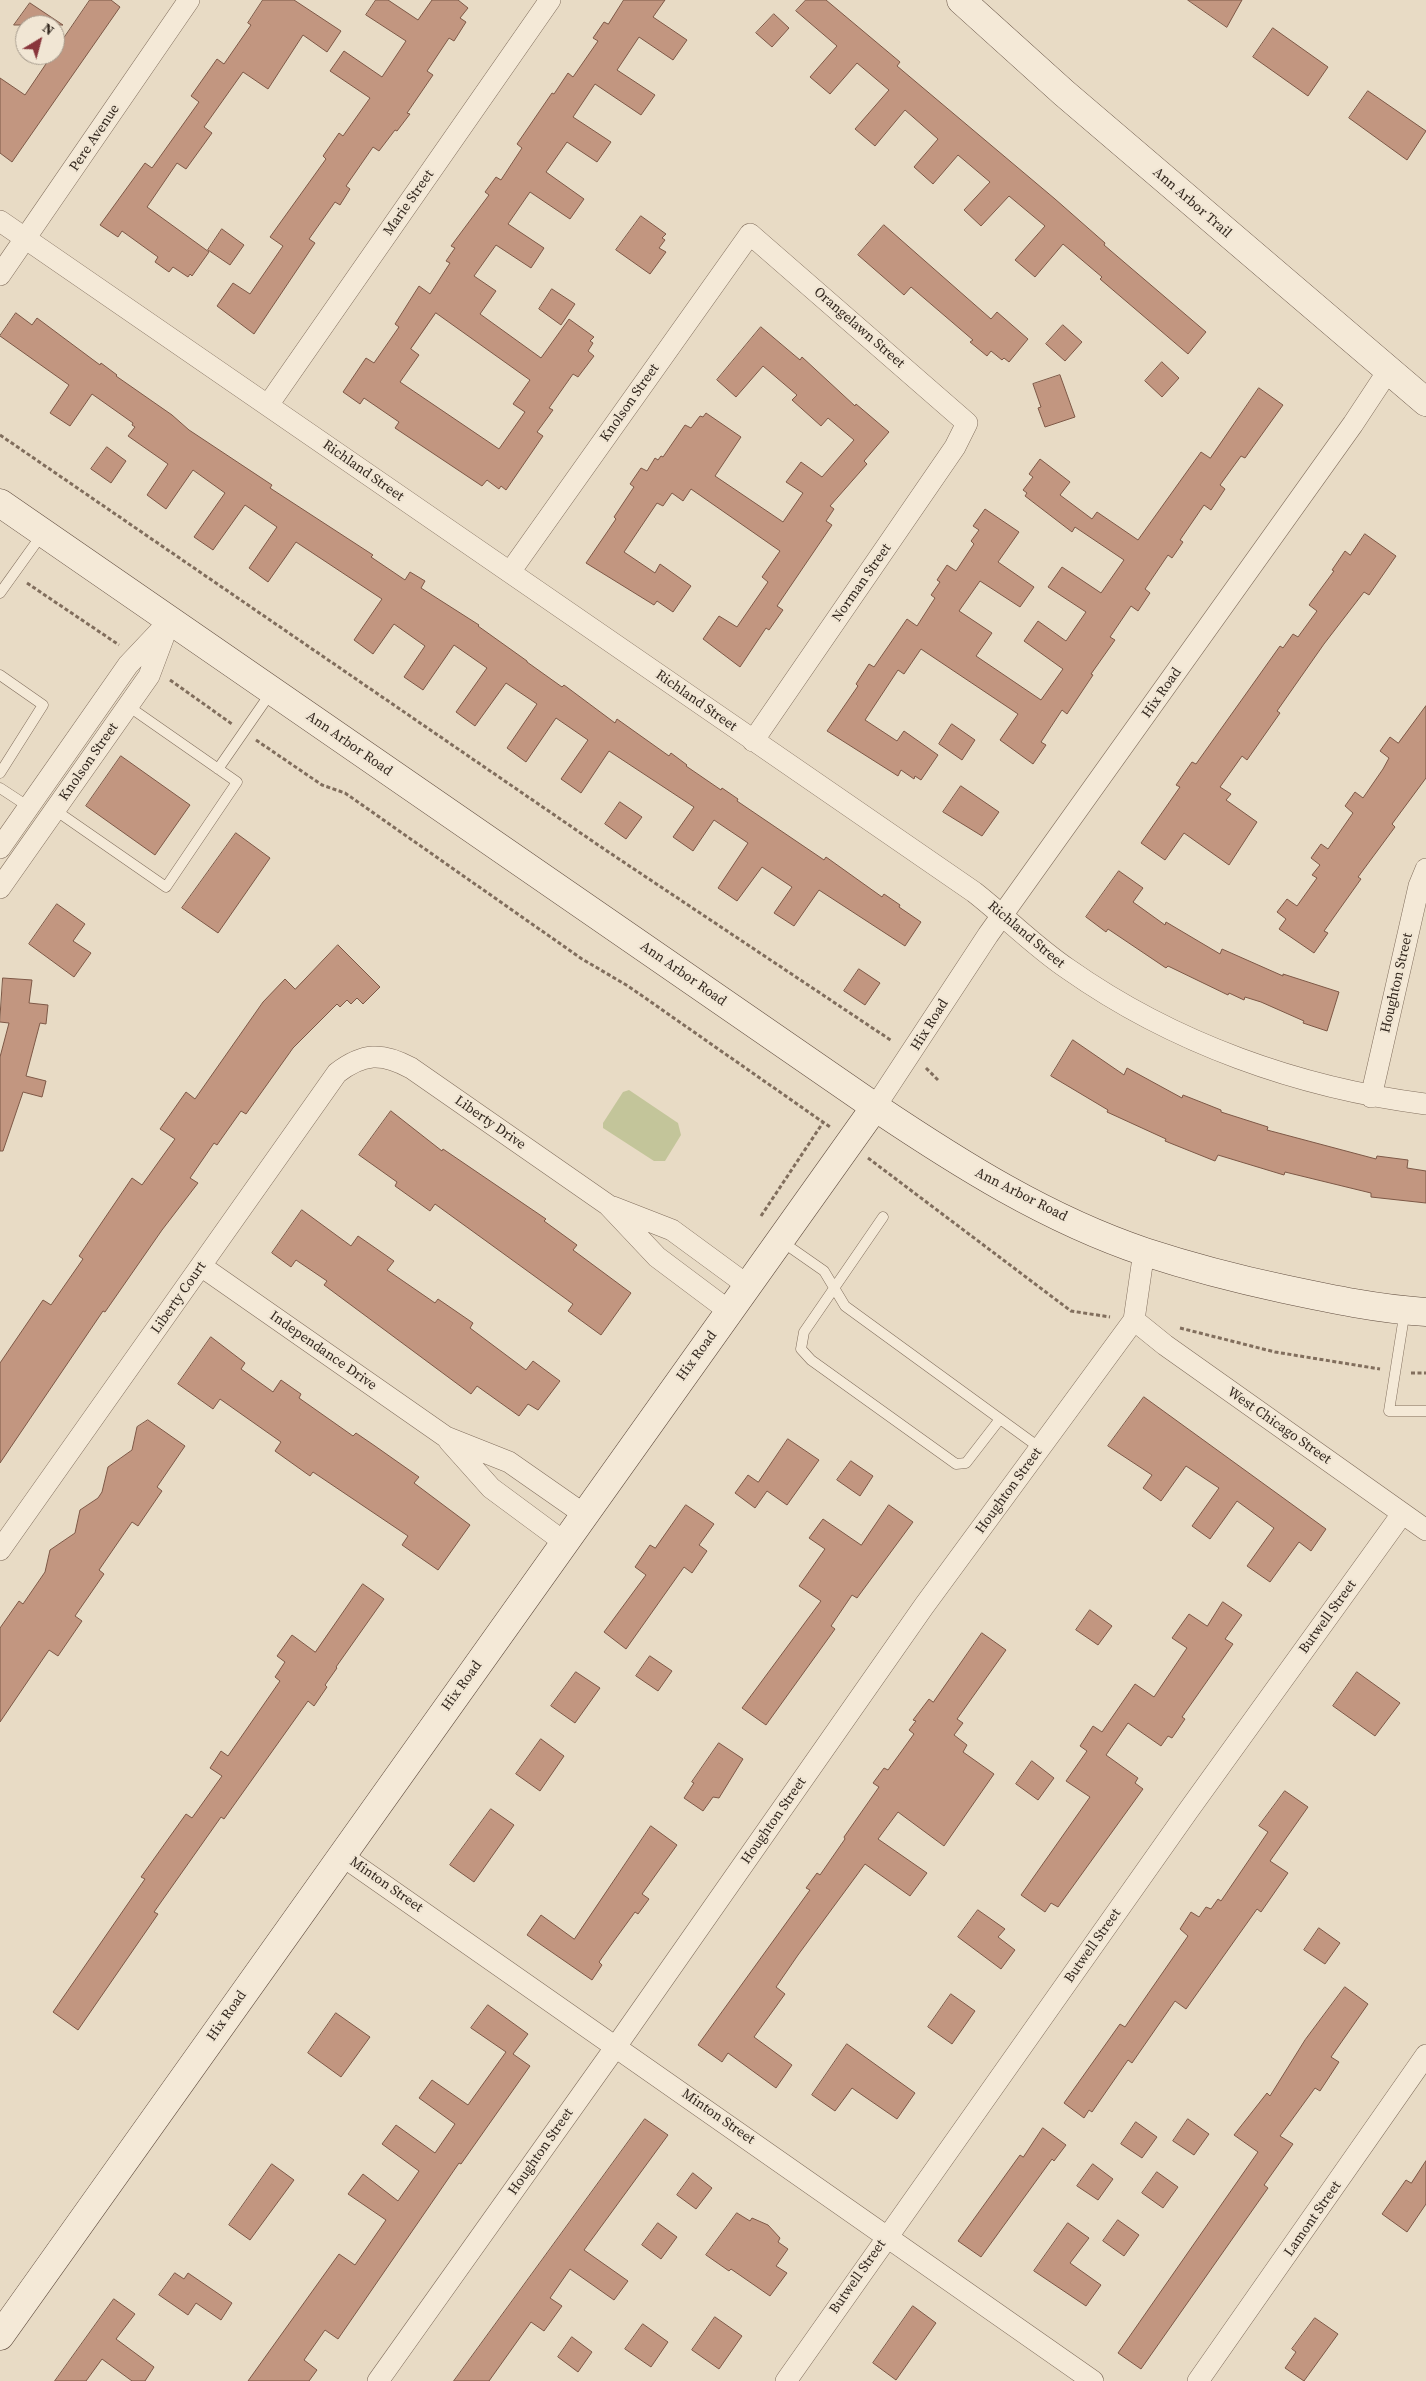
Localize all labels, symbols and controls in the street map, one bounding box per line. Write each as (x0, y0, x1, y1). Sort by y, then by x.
north arrow (15, 15, 65, 65)
text: N (38, 18, 59, 40)
street label: Pere Avenue (66, 101, 124, 175)
street label: Ann Arbor Trail (1149, 164, 1235, 242)
street label: Marie Street (380, 167, 438, 239)
street label: Orangelawn Street (810, 284, 908, 372)
street label: Knolson Street (597, 361, 663, 445)
street label: Richland Street (319, 437, 407, 505)
street label: Norman Street (829, 541, 895, 625)
street label: Hix Road (1139, 665, 1185, 721)
street label: Richland Street (652, 667, 740, 735)
street label: Ann Arbor Road (303, 708, 395, 780)
street label: Knolson Street (56, 720, 122, 804)
street label: Richland Street (984, 898, 1068, 972)
street label: Houghton Street (1377, 931, 1417, 1035)
street label: Ann Arbor Road (637, 938, 729, 1010)
street label: Hix Road (908, 996, 952, 1054)
street label: Liberty Drive (451, 1092, 529, 1154)
street label: Ann Arbor Road (972, 1165, 1070, 1225)
street label: Liberty Court (148, 1259, 210, 1337)
street label: Independance Drive (266, 1308, 380, 1394)
street label: Hix Road (673, 1328, 721, 1384)
street label: West Chicago Street (1224, 1384, 1334, 1468)
street label: Houghton Street (972, 1445, 1046, 1537)
street label: Butwell Street (1296, 1577, 1360, 1657)
street label: Hix Road (438, 1658, 486, 1714)
street label: Houghton Street (738, 1774, 810, 1868)
street label: Minton Street (346, 1854, 426, 1916)
street label: Butwell Street (1061, 1906, 1125, 1986)
street label: Hix Road (204, 1988, 250, 2044)
street label: Minton Street (678, 2086, 758, 2148)
street label: Houghton Street (505, 2105, 577, 2199)
street label: Lamont Street (1281, 2178, 1345, 2260)
street label: Butwell Street (826, 2237, 890, 2317)

